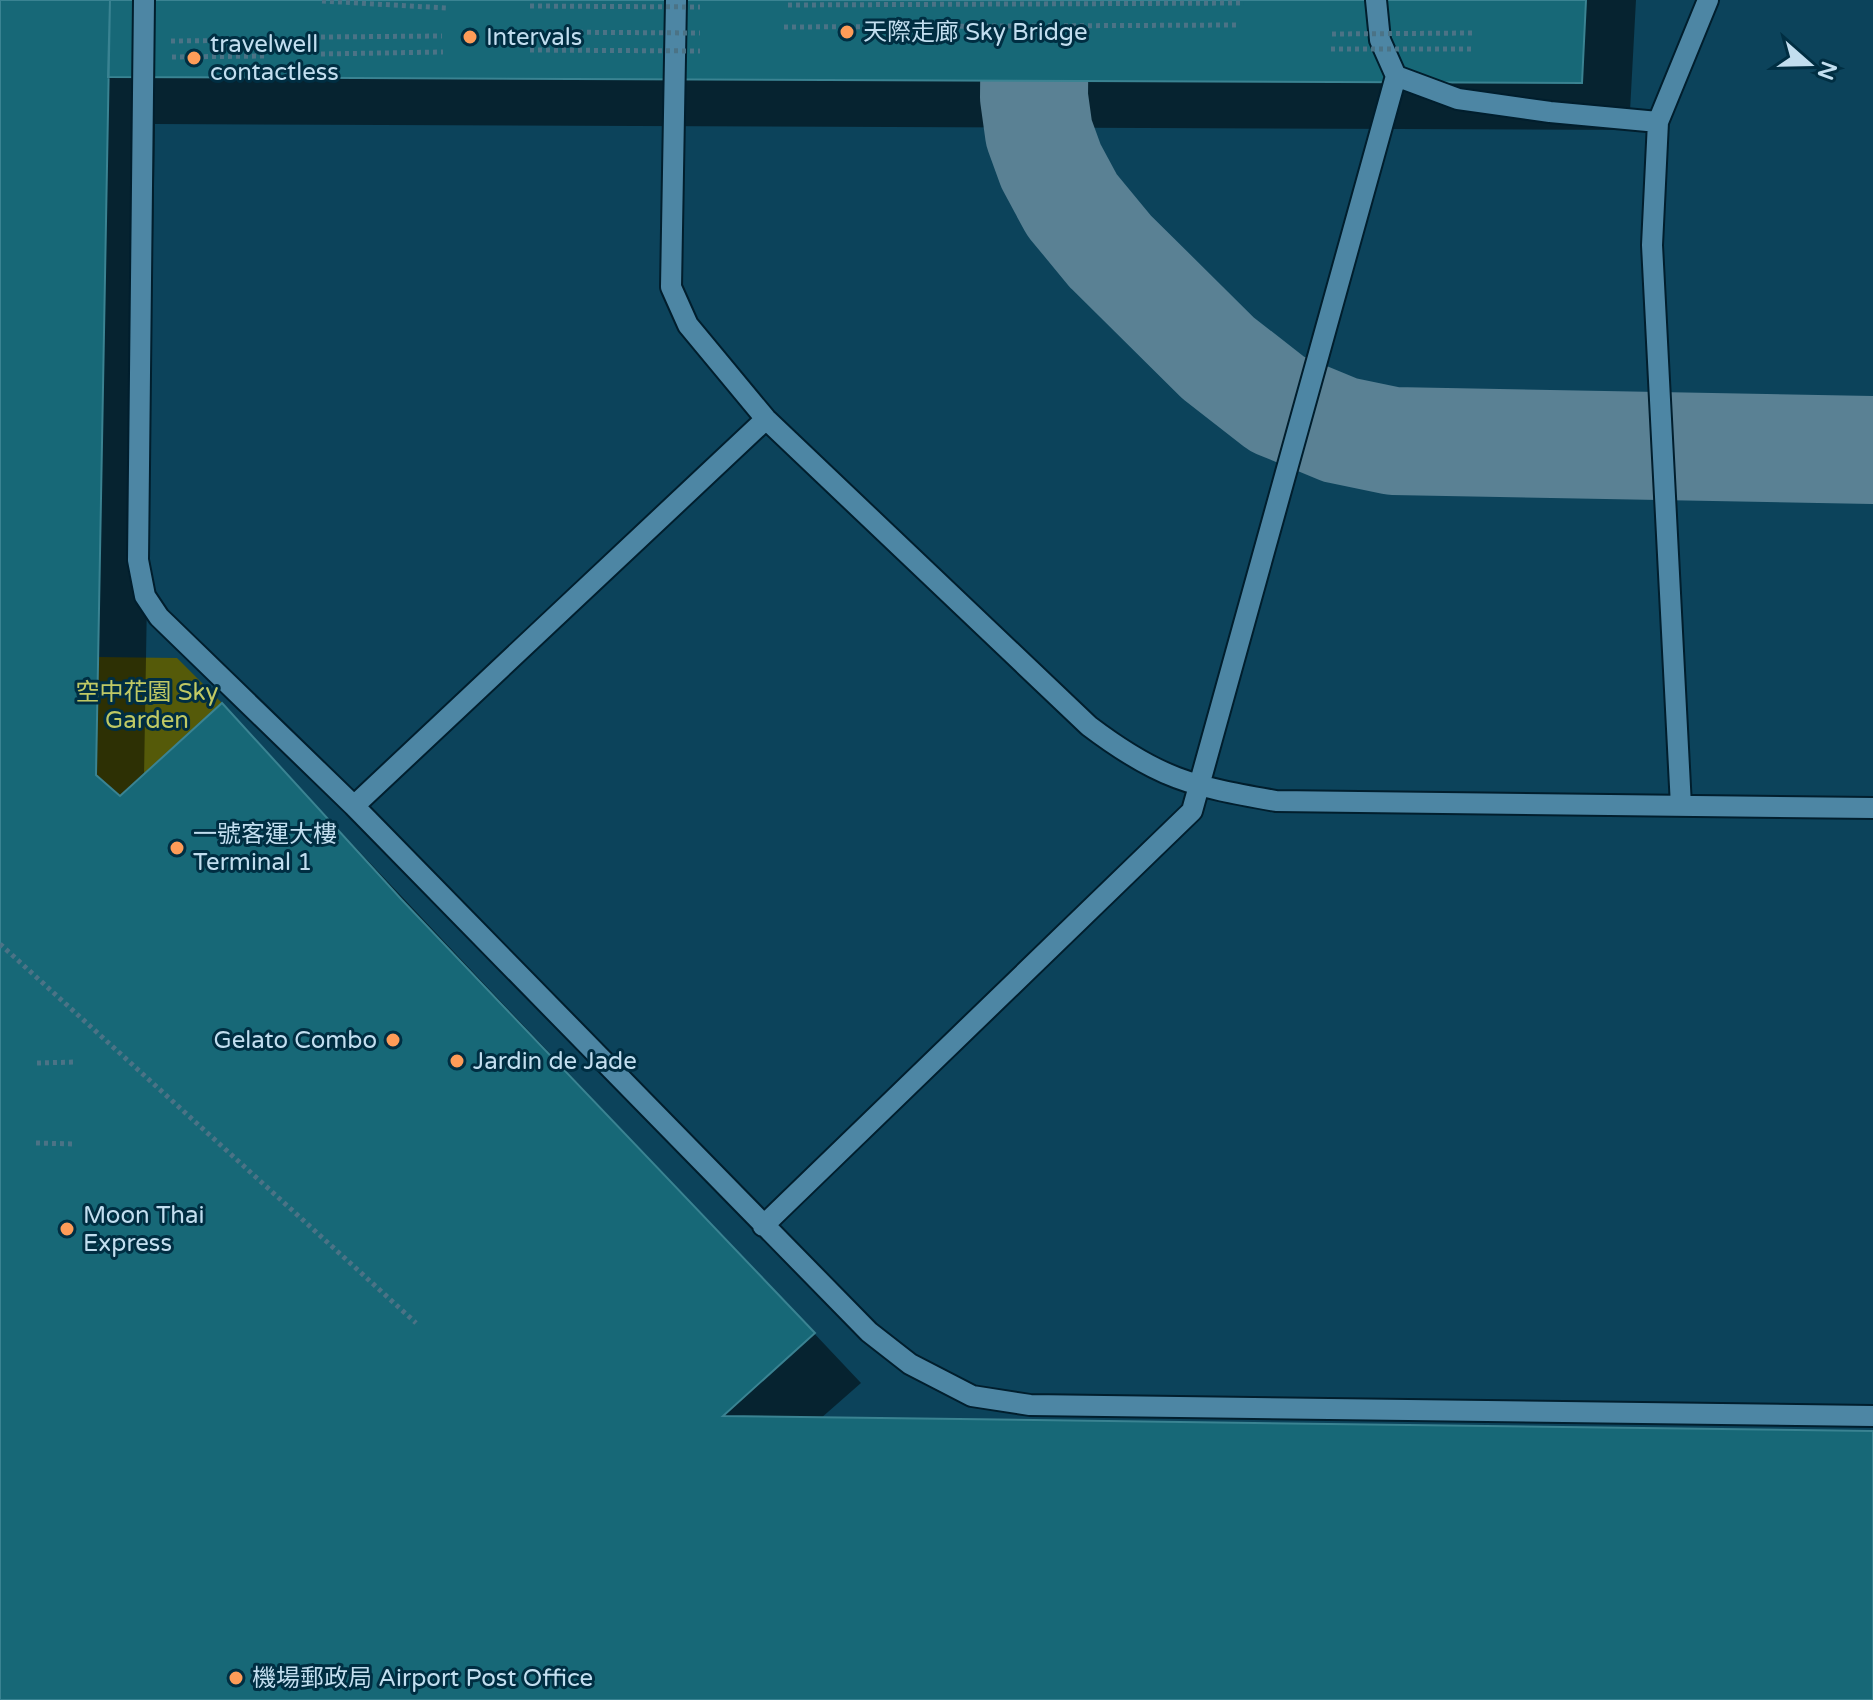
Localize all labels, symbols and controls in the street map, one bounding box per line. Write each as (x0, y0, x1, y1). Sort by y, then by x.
place label: 天際走廊 Sky Bridge (863, 18, 1088, 47)
place label: Intervals (486, 23, 582, 52)
marker: 天際走廊 Sky Bridge (838, 23, 856, 41)
north arrow (1769, 24, 1849, 104)
marker: Intervals (461, 28, 479, 46)
place label: travelwell contactless (210, 30, 339, 87)
marker: travelwell contactless (185, 49, 203, 67)
text: N (1812, 58, 1842, 83)
park label: 空中花園 Sky Garden (76, 678, 219, 735)
place label: 一號客運大樓 Terminal 1 (193, 820, 337, 877)
marker: 一號客運大樓 Terminal 1 (168, 839, 186, 857)
place label: Gelato Combo (214, 1026, 377, 1055)
marker: Gelato Combo (384, 1031, 402, 1049)
place label: Jardin de Jade (473, 1047, 637, 1076)
marker: Jardin de Jade (448, 1052, 466, 1070)
place label: Moon Thai Express (83, 1201, 204, 1258)
marker: Moon Thai Express (58, 1220, 76, 1238)
place label: 機場郵政局 Airport Post Office (252, 1664, 593, 1693)
marker: 機場郵政局 Airport Post Office (227, 1669, 245, 1687)

